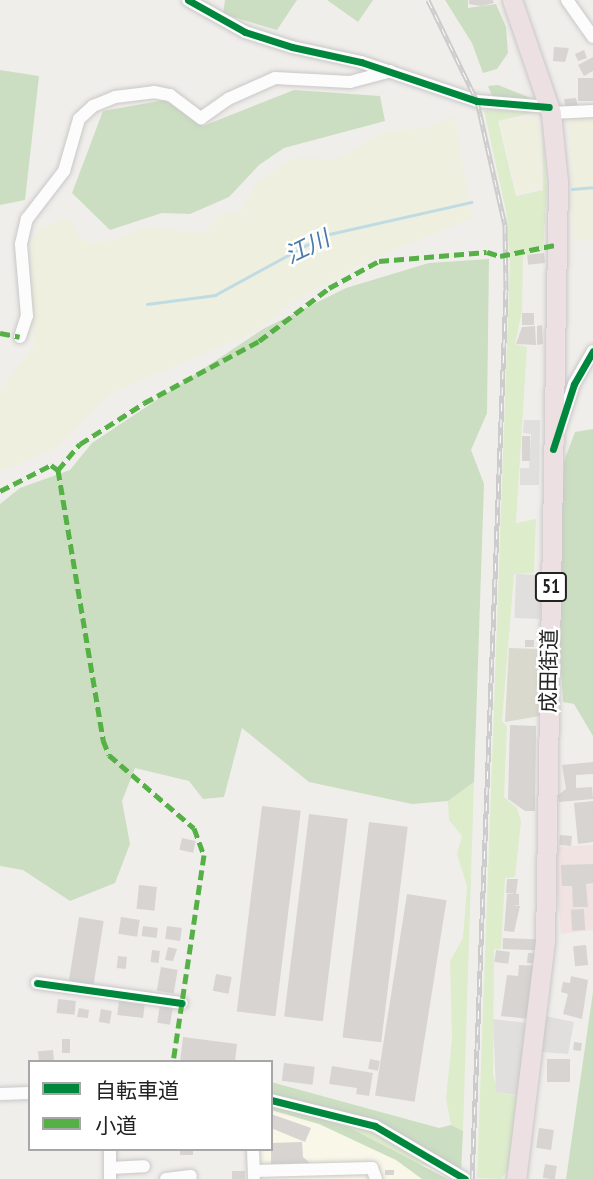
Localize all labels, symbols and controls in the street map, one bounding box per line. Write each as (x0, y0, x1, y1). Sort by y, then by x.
water label: 江川 (280, 225, 334, 269)
road number: 51 (534, 572, 568, 602)
street label: 成田街道 (536, 629, 562, 713)
legend (28, 1060, 273, 1151)
text: 自転車道 (95, 1077, 179, 1104)
text: 小道 (95, 1112, 137, 1139)

